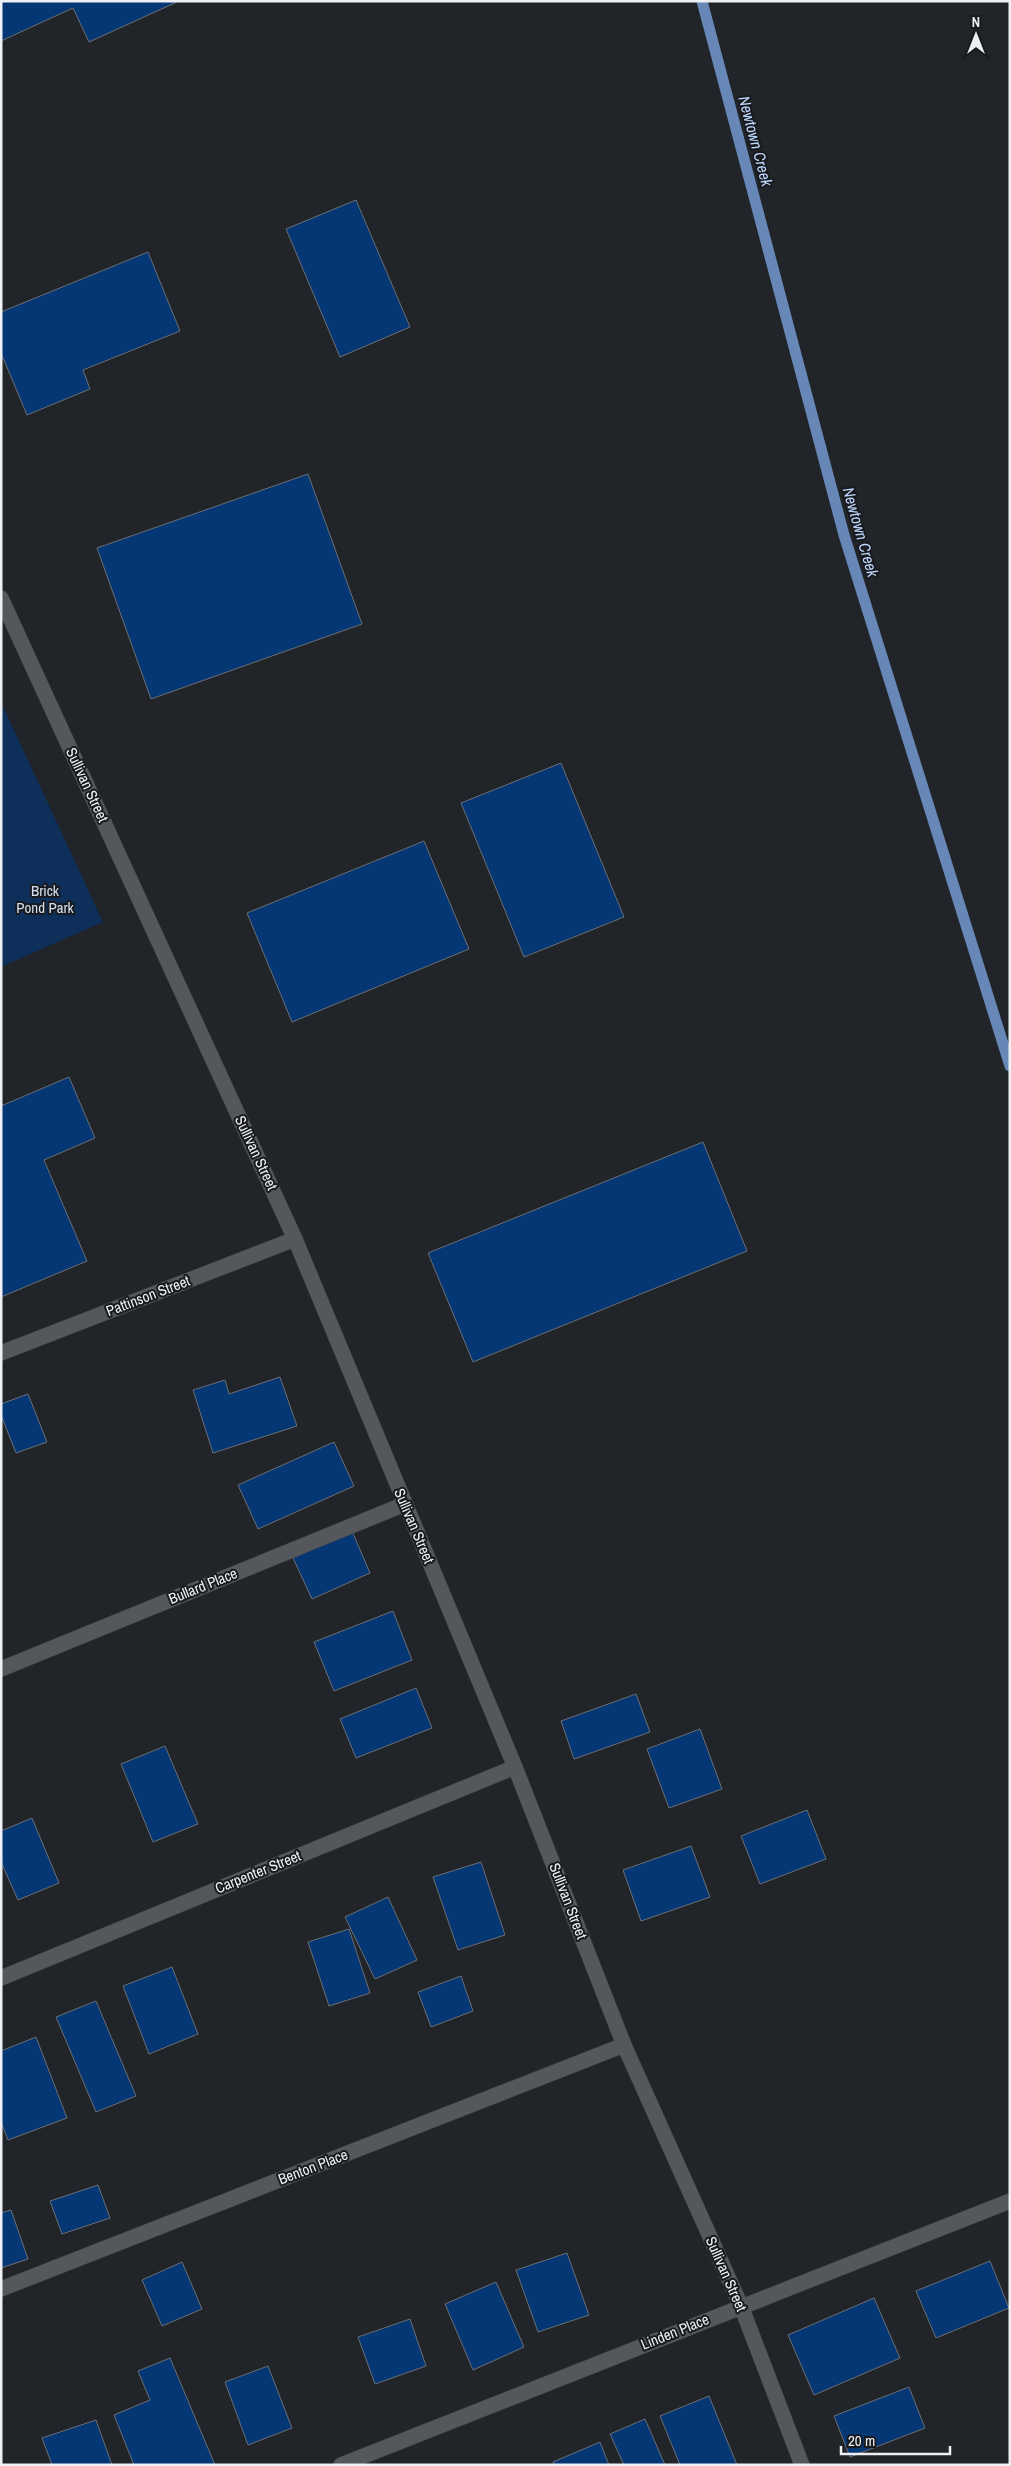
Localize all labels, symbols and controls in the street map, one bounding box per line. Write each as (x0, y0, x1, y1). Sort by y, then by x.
north arrow (951, 10, 1001, 60)
text: N (972, 13, 980, 31)
water label: Newtown Creek (733, 93, 779, 189)
water label: Newtown Creek (838, 484, 884, 580)
street label: Sullivan Street (61, 744, 114, 826)
park label: Brick Pond Park (16, 880, 75, 918)
street label: Sullivan Street (230, 1112, 283, 1194)
street label: Pattinson Street (103, 1270, 193, 1321)
street label: Sullivan Street (389, 1485, 440, 1567)
street label: Bullard Place (165, 1562, 240, 1609)
street label: Carpenter Street (212, 1845, 304, 1898)
street label: Sullivan Street (544, 1860, 593, 1942)
street label: Benton Place (275, 2144, 351, 2189)
street label: Sullivan Street (701, 2233, 753, 2315)
street label: Linden Place (638, 2308, 712, 2355)
scale bar (841, 2424, 950, 2456)
text: 20 m (848, 2430, 875, 2451)

